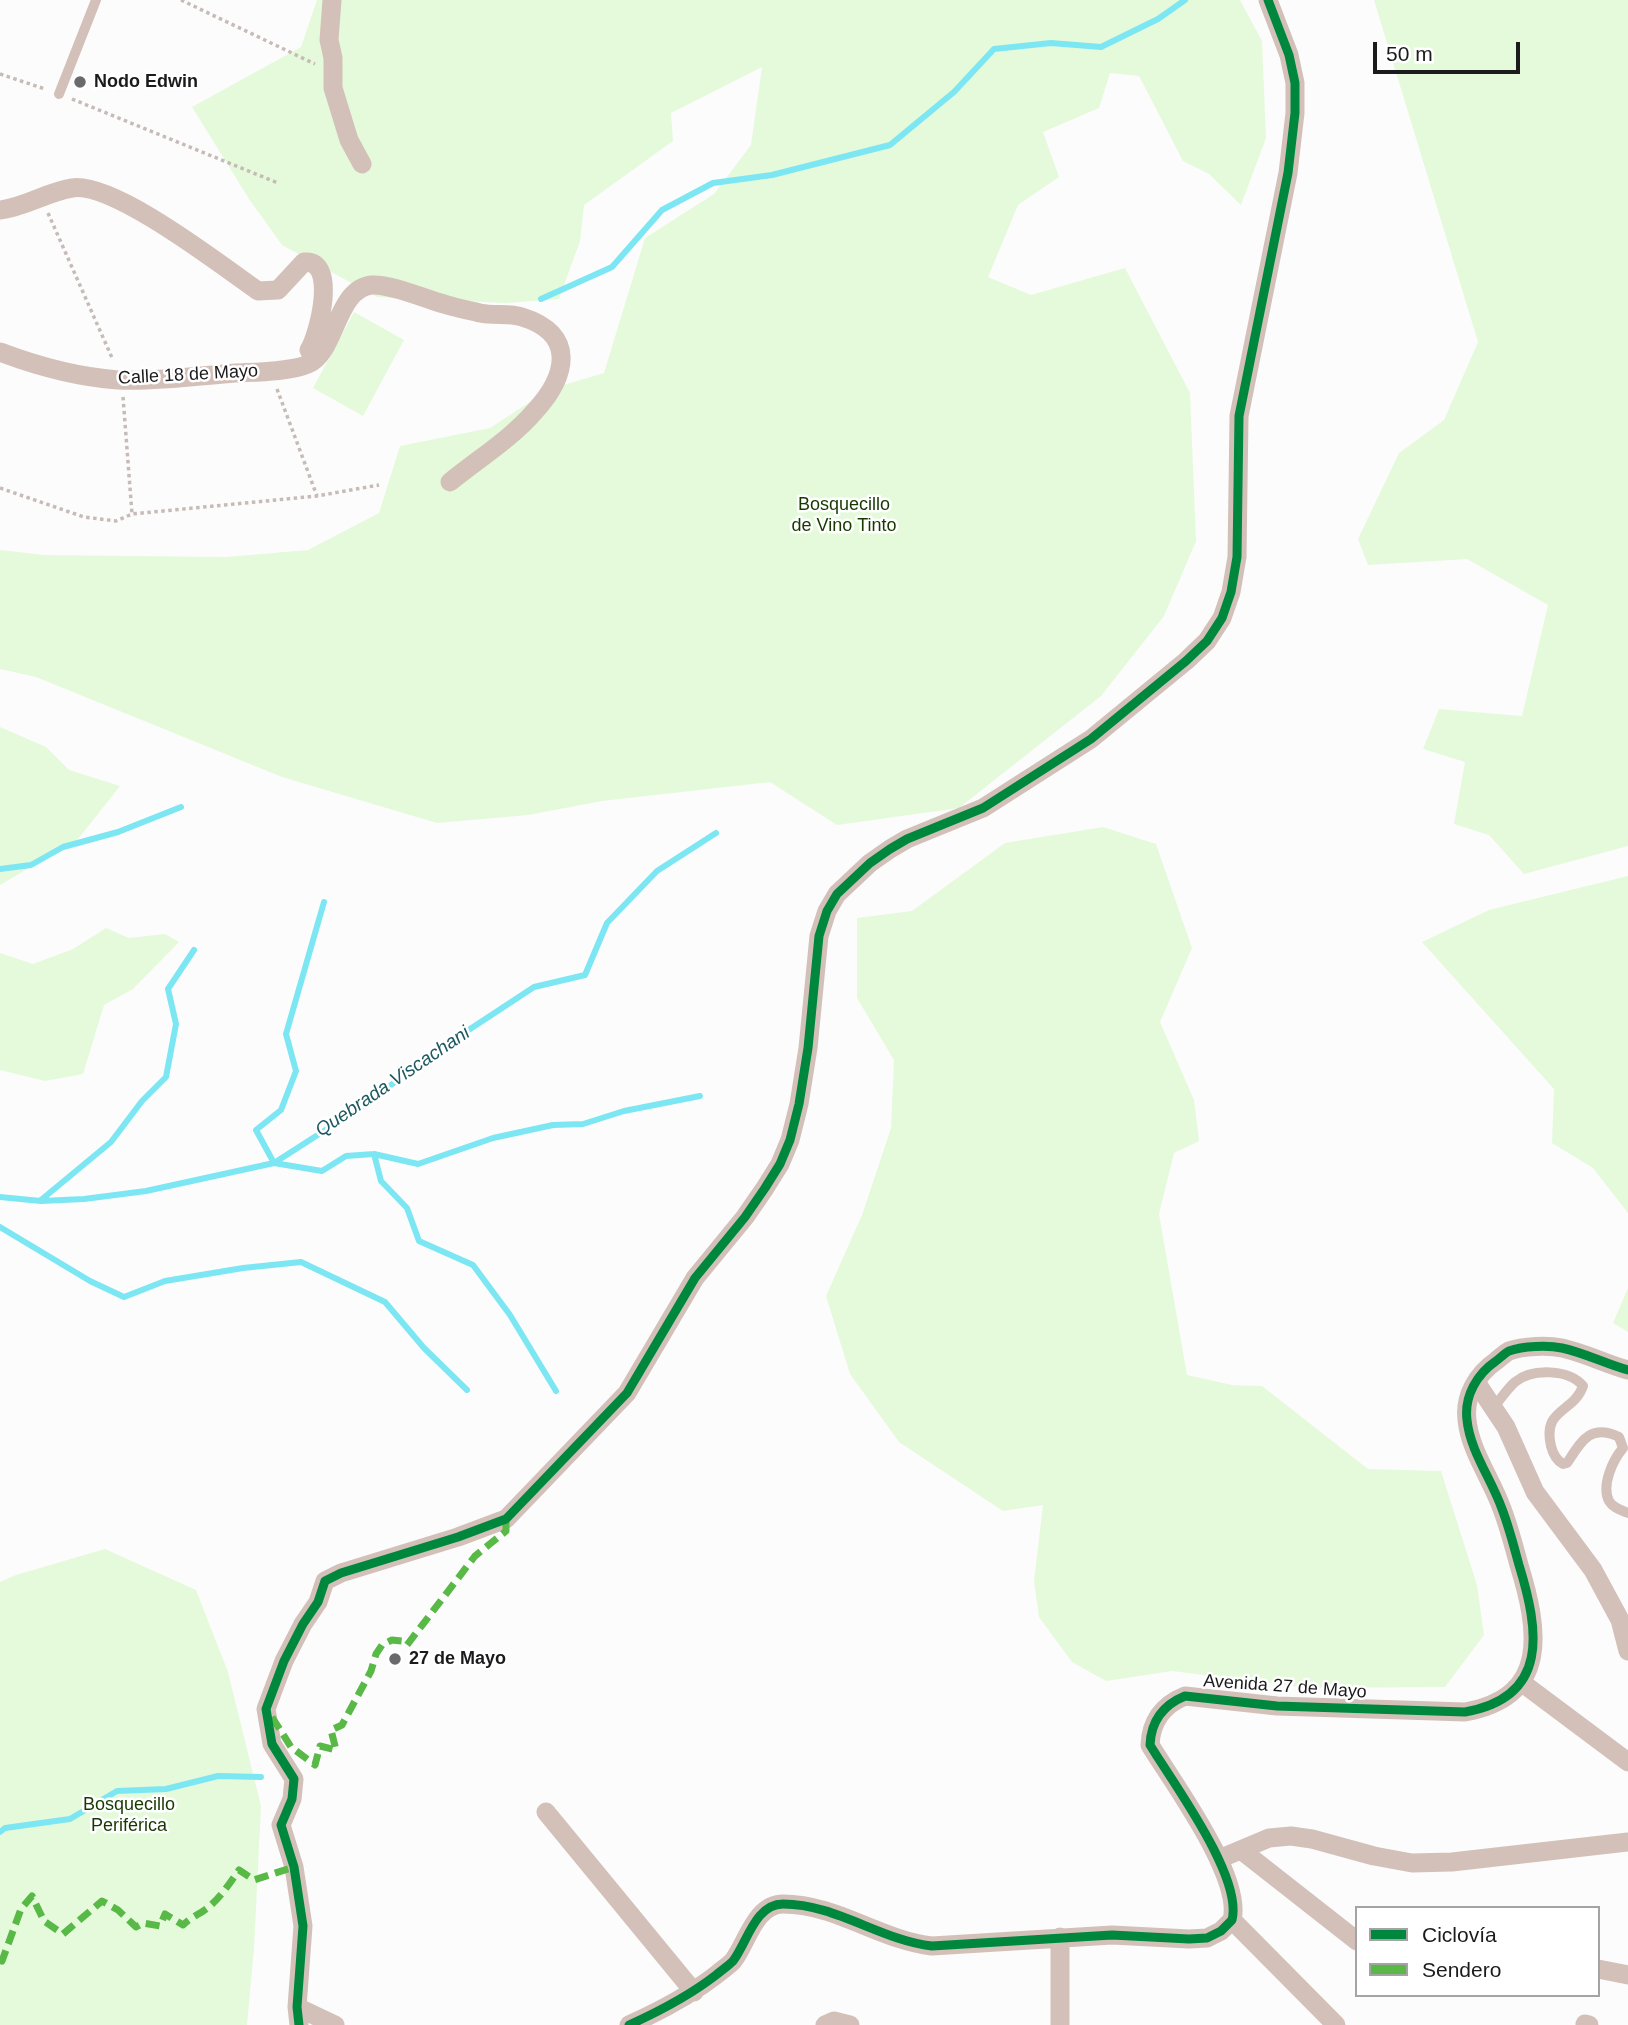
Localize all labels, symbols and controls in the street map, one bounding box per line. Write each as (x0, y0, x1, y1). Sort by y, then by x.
scale bar (1376, 28, 1523, 72)
text: 50 m (1386, 42, 1433, 65)
place label: Nodo Edwin (94, 71, 198, 93)
marker: Nodo Edwin (72, 74, 88, 90)
street label: Calle 18 de Mayo (117, 361, 259, 389)
park label: Bosquecillo de Vino Tinto (791, 494, 897, 536)
water label: Quebrada Viscachani (311, 1022, 475, 1142)
place label: 27 de Mayo (409, 1648, 506, 1670)
marker: 27 de Mayo (387, 1651, 403, 1667)
street label: Avenida 27 de Mayo (1203, 1671, 1367, 1703)
park label: Bosquecillo Periférica (83, 1794, 175, 1836)
legend (1355, 1906, 1600, 1997)
text: Ciclovía (1422, 1923, 1497, 1946)
text: Sendero (1422, 1958, 1501, 1981)

